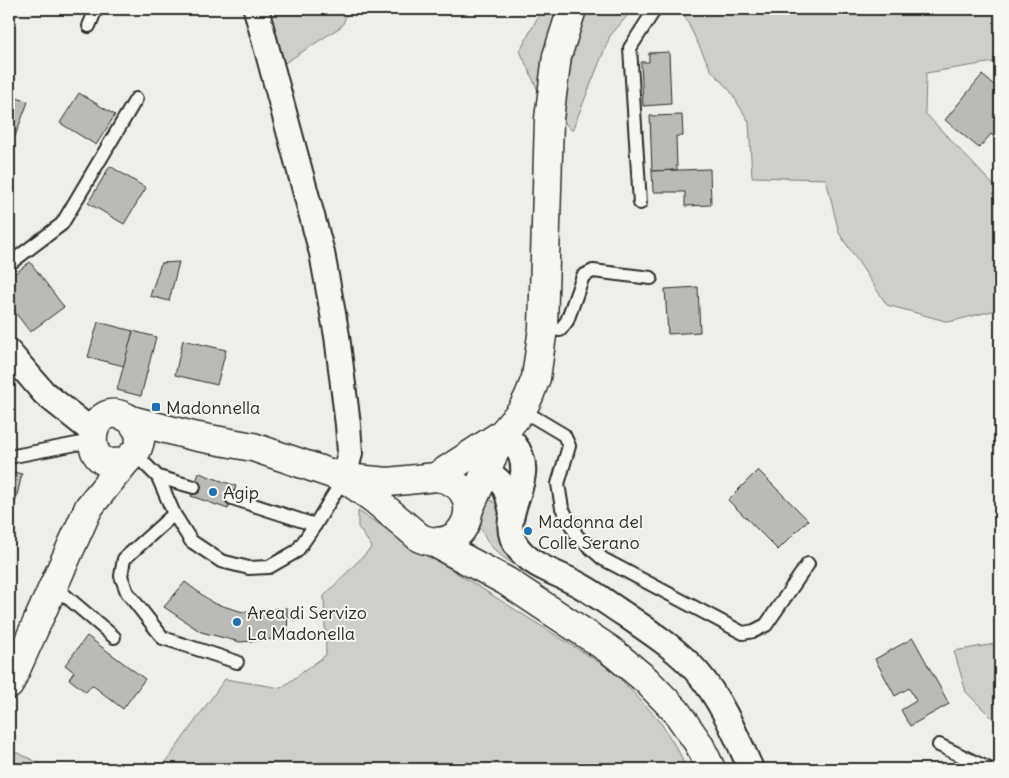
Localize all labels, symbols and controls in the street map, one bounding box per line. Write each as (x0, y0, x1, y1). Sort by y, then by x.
place label: Madonnella (166, 396, 260, 419)
marker: Madonnella (150, 401, 162, 413)
place label: Agip (223, 481, 259, 504)
marker: Agip (207, 486, 219, 498)
place label: Madonna del Colle Serano (538, 510, 643, 554)
marker: Madonna del Colle Serano (522, 525, 534, 537)
place label: Area di Servizo La Madonella (247, 601, 367, 645)
marker: Area di Servizo La Madonella (231, 616, 243, 628)

